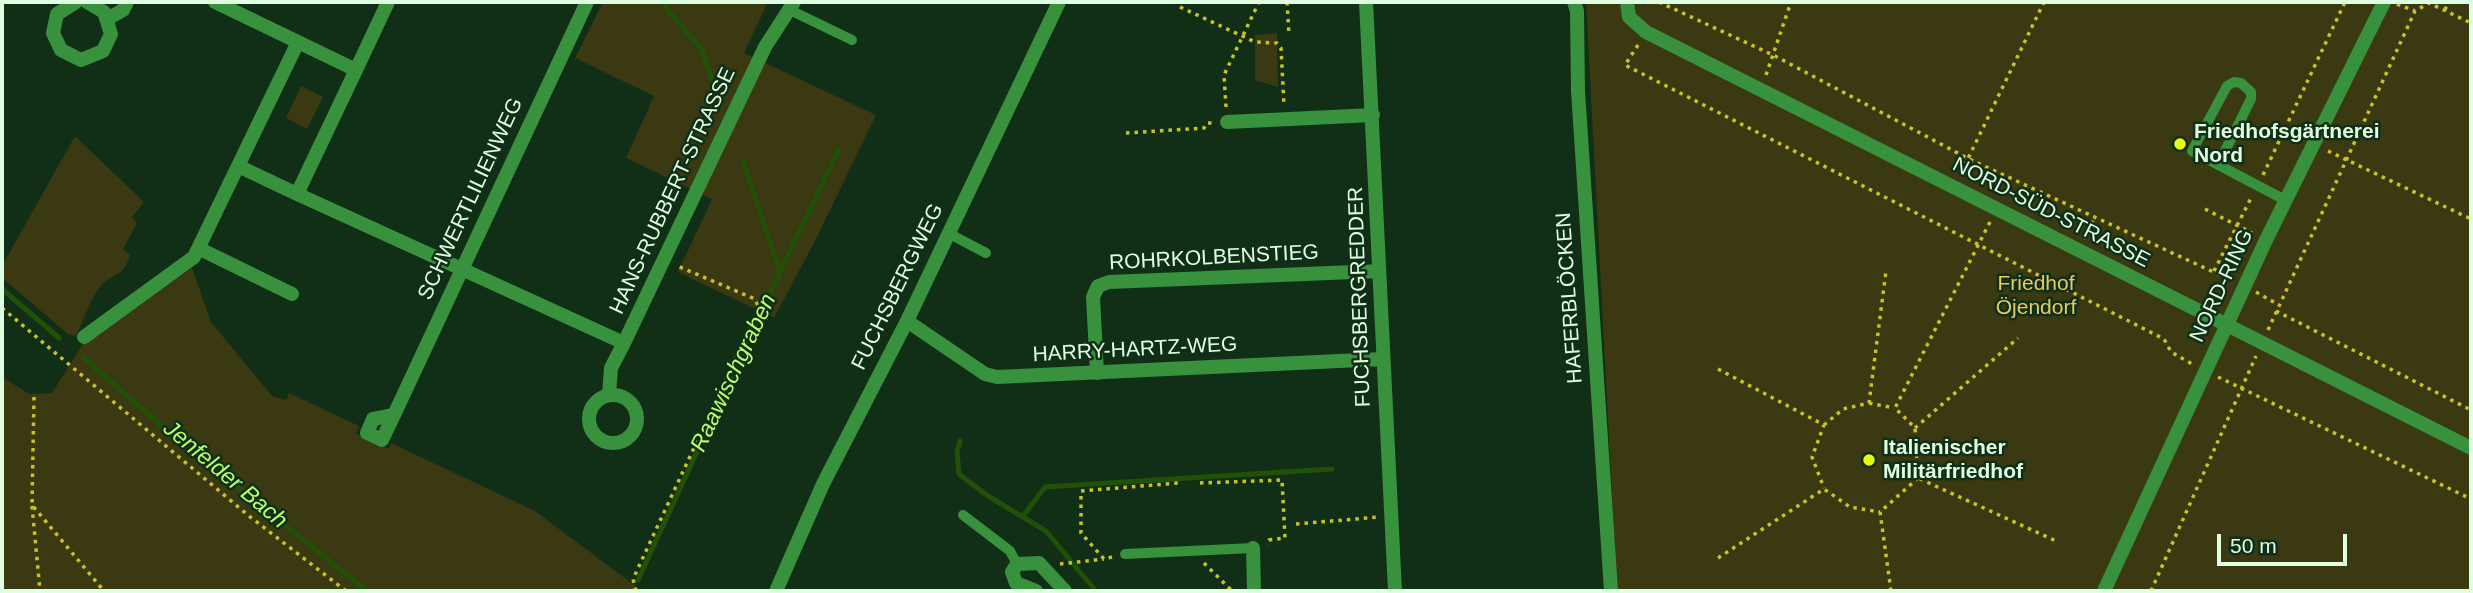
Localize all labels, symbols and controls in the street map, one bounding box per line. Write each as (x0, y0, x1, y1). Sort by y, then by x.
street label: HANS-RUBBERT-STRASSE (605, 64, 741, 318)
street label: SCHWERTLILIENWEG (413, 94, 529, 304)
place label: Friedhofsgärtnerei Nord (2194, 119, 2380, 169)
marker: Friedhofsgärtnerei Nord (2172, 136, 2188, 152)
street label: NORD-SÜD-STRASSE (1948, 152, 2154, 274)
street label: FUCHSBERGREDDER (1344, 186, 1376, 408)
street label: FUCHSBERGWEG (847, 200, 949, 374)
street label: HAFERBLÖCKEN (1551, 212, 1589, 384)
street label: NORD-RING (2185, 226, 2259, 346)
street label: ROHRKOLBENSTIEG (1108, 240, 1320, 276)
park label: Friedhof Öjendorf (1996, 271, 2076, 321)
water label: Raawischgraben (685, 290, 783, 456)
street label: HARRY-HARTZ-WEG (1032, 332, 1238, 368)
water label: Jenfelder Bach (157, 415, 293, 535)
place label: Italienischer Militärfriedhof (1883, 435, 2023, 485)
marker: Italienischer Militärfriedhof (1861, 452, 1877, 468)
scale bar (2221, 520, 2350, 564)
text: 50 m (2230, 534, 2277, 557)

